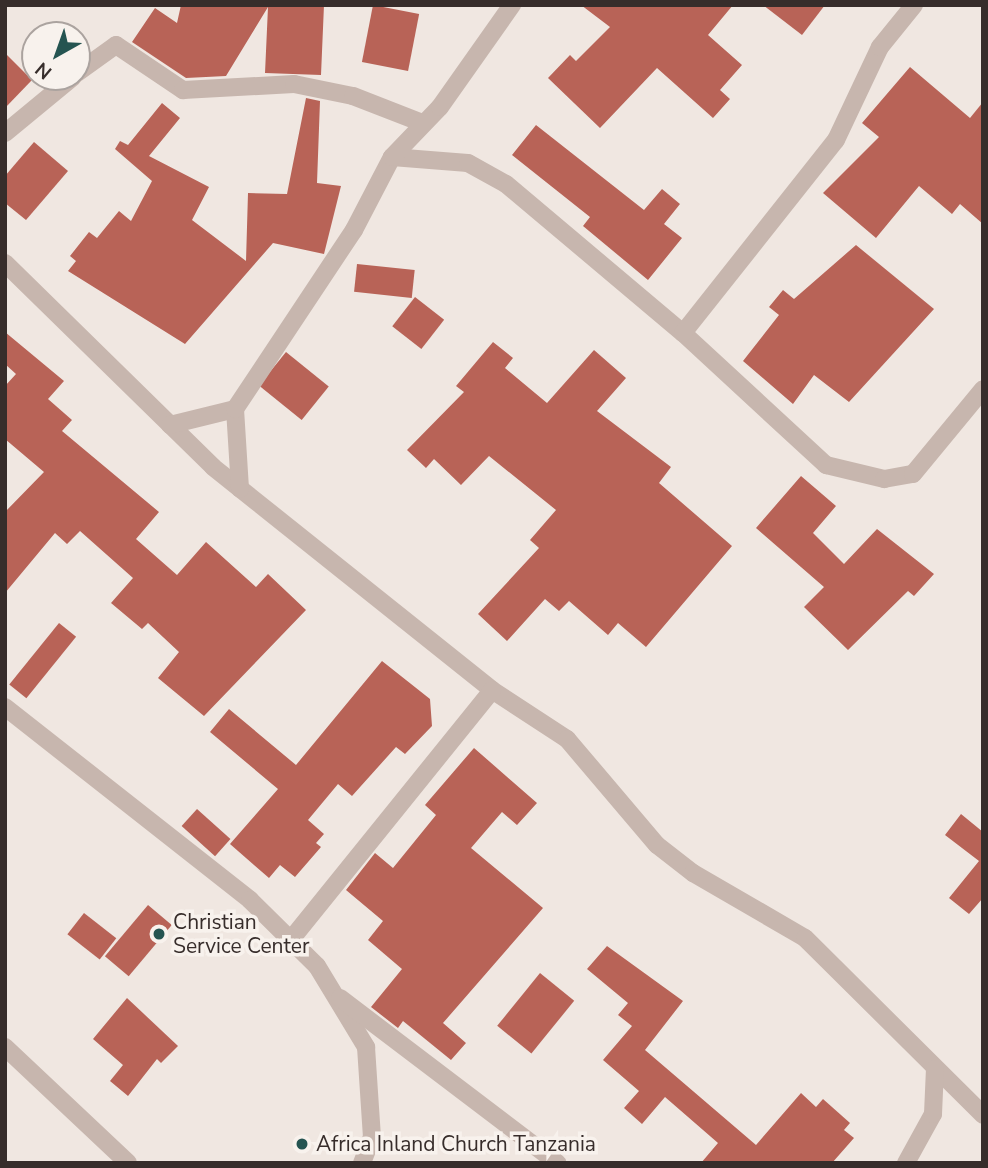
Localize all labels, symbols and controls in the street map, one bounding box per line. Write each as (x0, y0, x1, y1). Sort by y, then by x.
north arrow (21, 21, 91, 91)
text: N (30, 56, 58, 85)
place label: Christian Service Center (173, 909, 309, 959)
marker: Christian Service Center (151, 926, 167, 942)
place label: Africa Inland Church Tanzania (316, 1131, 596, 1157)
marker: Africa Inland Church Tanzania (294, 1136, 310, 1152)

